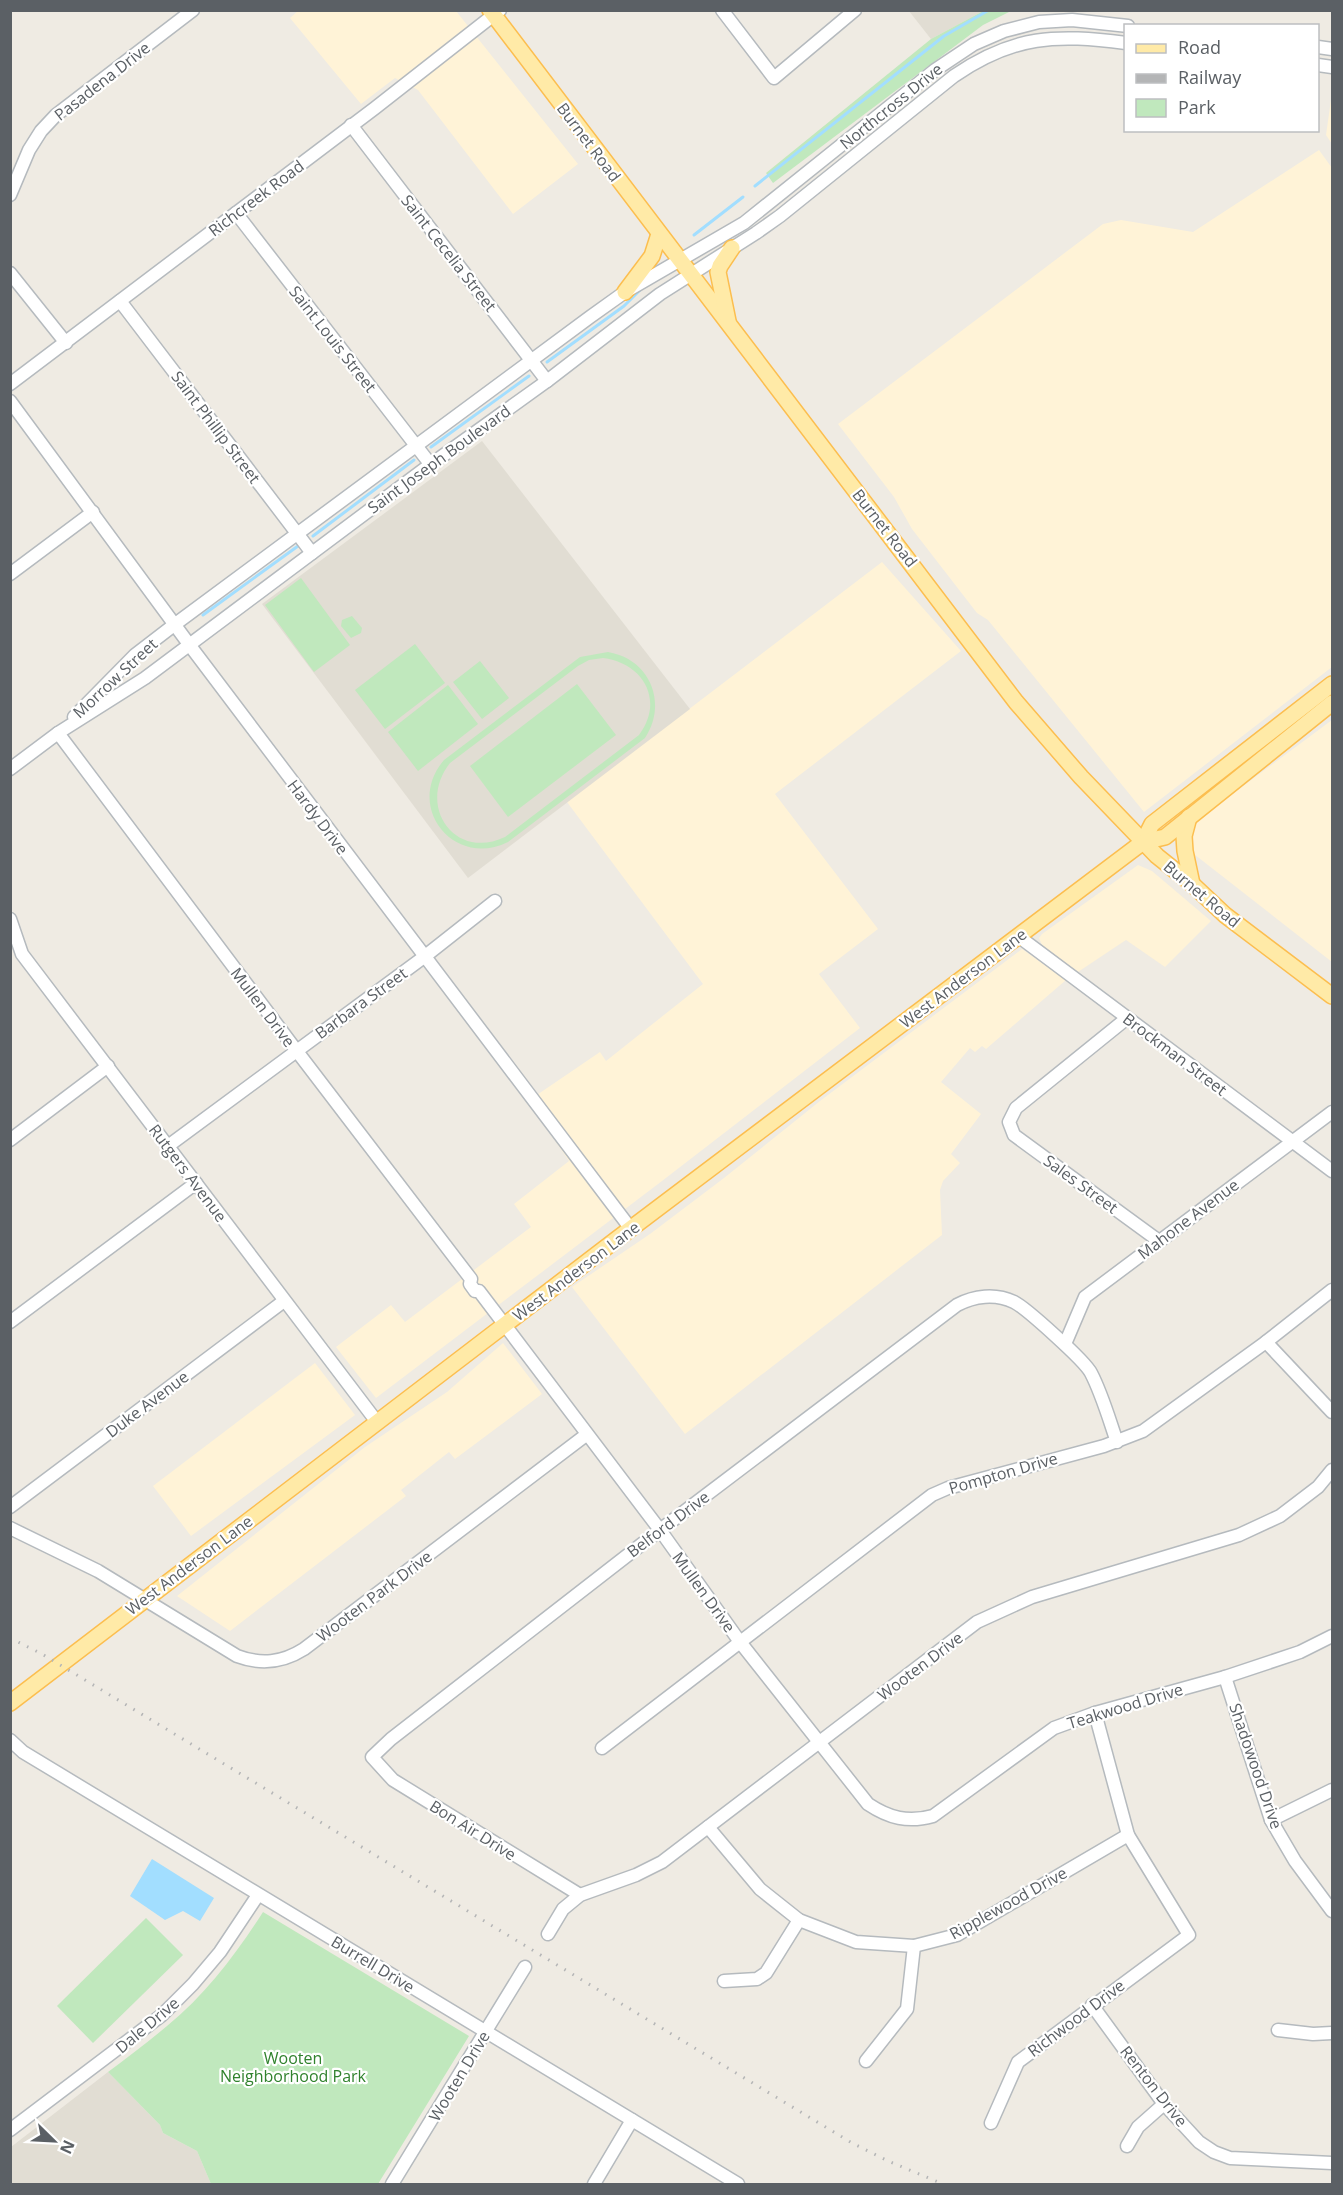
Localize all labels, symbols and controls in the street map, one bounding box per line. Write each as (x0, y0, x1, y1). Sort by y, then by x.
legend (1124, 24, 1319, 132)
text: Road (1178, 35, 1221, 59)
street label: Pasadena Drive (50, 37, 154, 125)
street label: Northcross Drive (835, 58, 947, 154)
text: Railway (1178, 65, 1242, 89)
text: Park (1178, 95, 1216, 119)
street label: Burnet Road (552, 98, 626, 186)
street label: Richcreek Road (204, 155, 308, 241)
street label: Saint Cecelia Street (396, 190, 502, 316)
street label: Saint Louis Street (284, 281, 382, 397)
street label: Saint Phillip Street (166, 366, 266, 488)
street label: Saint Joseph Boulevard (363, 400, 515, 518)
street label: Burnet Road (848, 484, 922, 572)
street label: Morrow Street (68, 633, 162, 723)
street label: Hardy Drive (283, 775, 353, 859)
street label: Burnet Road (1159, 856, 1245, 932)
street label: West Anderson Lane (895, 923, 1031, 1033)
street label: Barbara Street (311, 962, 412, 1044)
street label: Mullen Drive (226, 963, 300, 1051)
street label: Brockman Street (1118, 1008, 1232, 1101)
street label: Rutgers Avenue (144, 1120, 232, 1226)
street label: Sales Street (1039, 1149, 1123, 1219)
street label: Mahone Avenue (1133, 1174, 1243, 1264)
street label: West Anderson Lane (508, 1216, 644, 1326)
street label: Duke Avenue (101, 1366, 193, 1442)
street label: Pompton Drive (946, 1447, 1060, 1499)
street label: Belford Drive (622, 1486, 714, 1562)
street label: West Anderson Lane (121, 1510, 257, 1620)
street label: Wooten Park Drive (312, 1545, 436, 1647)
street label: Mullen Drive (667, 1547, 741, 1637)
street label: Wooten Drive (873, 1627, 967, 1705)
street label: Teakwood Drive (1064, 1678, 1186, 1734)
street label: Shadowood Drive (1224, 1700, 1288, 1832)
street label: Bon Air Drive (426, 1795, 520, 1865)
street label: Ripplewood Drive (945, 1862, 1071, 1944)
street label: Burrell Drive (327, 1930, 419, 1998)
street label: Richwood Drive (1023, 1974, 1129, 2062)
street label: Dale Drive (110, 1992, 184, 2058)
street label: Wooten Drive (423, 2027, 495, 2125)
street label: Renton Drive (1115, 2041, 1193, 2131)
park label: Wooten Neighborhood Park (220, 2047, 367, 2087)
north arrow (24, 2111, 84, 2171)
text: N (55, 2137, 80, 2158)

